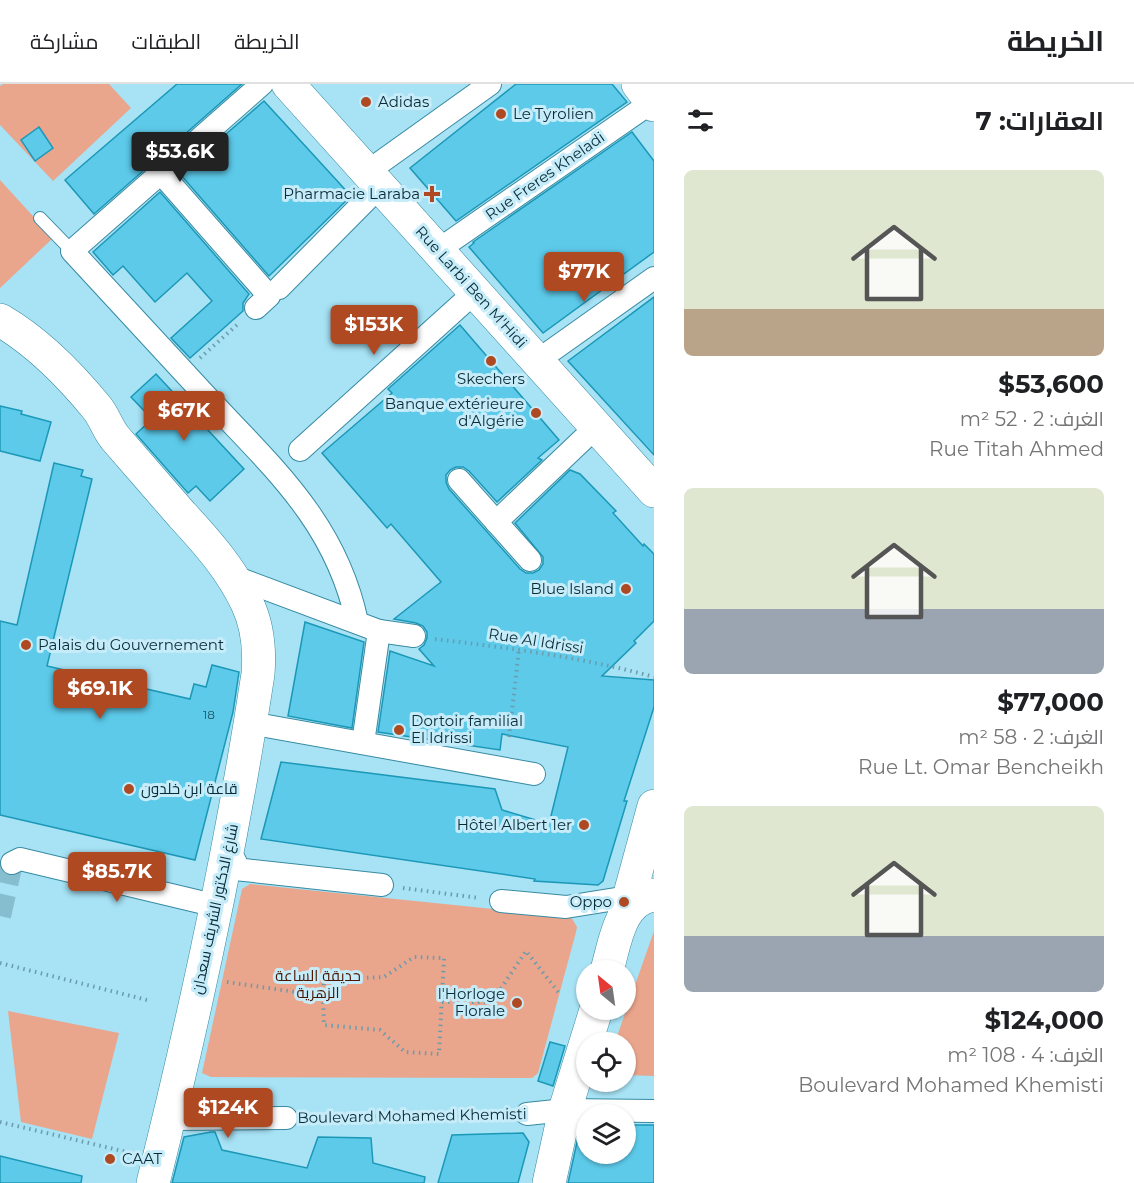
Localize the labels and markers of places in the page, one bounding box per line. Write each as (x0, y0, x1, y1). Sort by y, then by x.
place label: Adidas (378, 92, 429, 111)
marker: Adidas (359, 95, 373, 109)
place label: Le Tyrolien (513, 104, 594, 123)
marker: Le Tyrolien (494, 107, 508, 121)
pin: $53.6K (131, 132, 229, 183)
place label: Pharmacie Laraba (283, 184, 420, 203)
marker: Pharmacie Laraba (425, 187, 439, 201)
pin: $77K (548, 252, 620, 303)
pin: $153K (332, 305, 416, 356)
marker: Skechers (484, 354, 498, 368)
place label: Skechers (457, 369, 525, 388)
pin: $67K (148, 391, 220, 442)
place label: Banque extérieure d'Algérie (385, 394, 524, 430)
marker: Banque extérieure d'Algérie (529, 406, 543, 420)
place label: Blue Island (531, 579, 614, 598)
marker: Blue Island (619, 582, 633, 596)
place label: Palais du Gouvernement (38, 635, 224, 654)
marker: Palais du Gouvernement (19, 638, 33, 652)
pin: $69.1K (51, 669, 149, 720)
place label: Dortoir familial El Idrissi (411, 711, 523, 747)
marker: Dortoir familial El Idrissi (392, 723, 406, 737)
place label: قاعة ابن خلدون (141, 779, 238, 799)
marker: قاعة ابن خلدون (122, 782, 136, 796)
place label: Hôtel Albert 1er (457, 815, 572, 834)
marker: Hôtel Albert 1er (577, 818, 591, 832)
pin: $85.7K (68, 852, 166, 903)
place label: Oppo (570, 892, 612, 911)
marker: Oppo (617, 895, 631, 909)
place label: l'Horloge Florale (438, 984, 505, 1020)
marker: l'Horloge Florale (510, 996, 524, 1010)
pin: $124K (186, 1088, 270, 1139)
place label: CAAT (122, 1149, 162, 1168)
marker: CAAT (103, 1152, 117, 1166)

